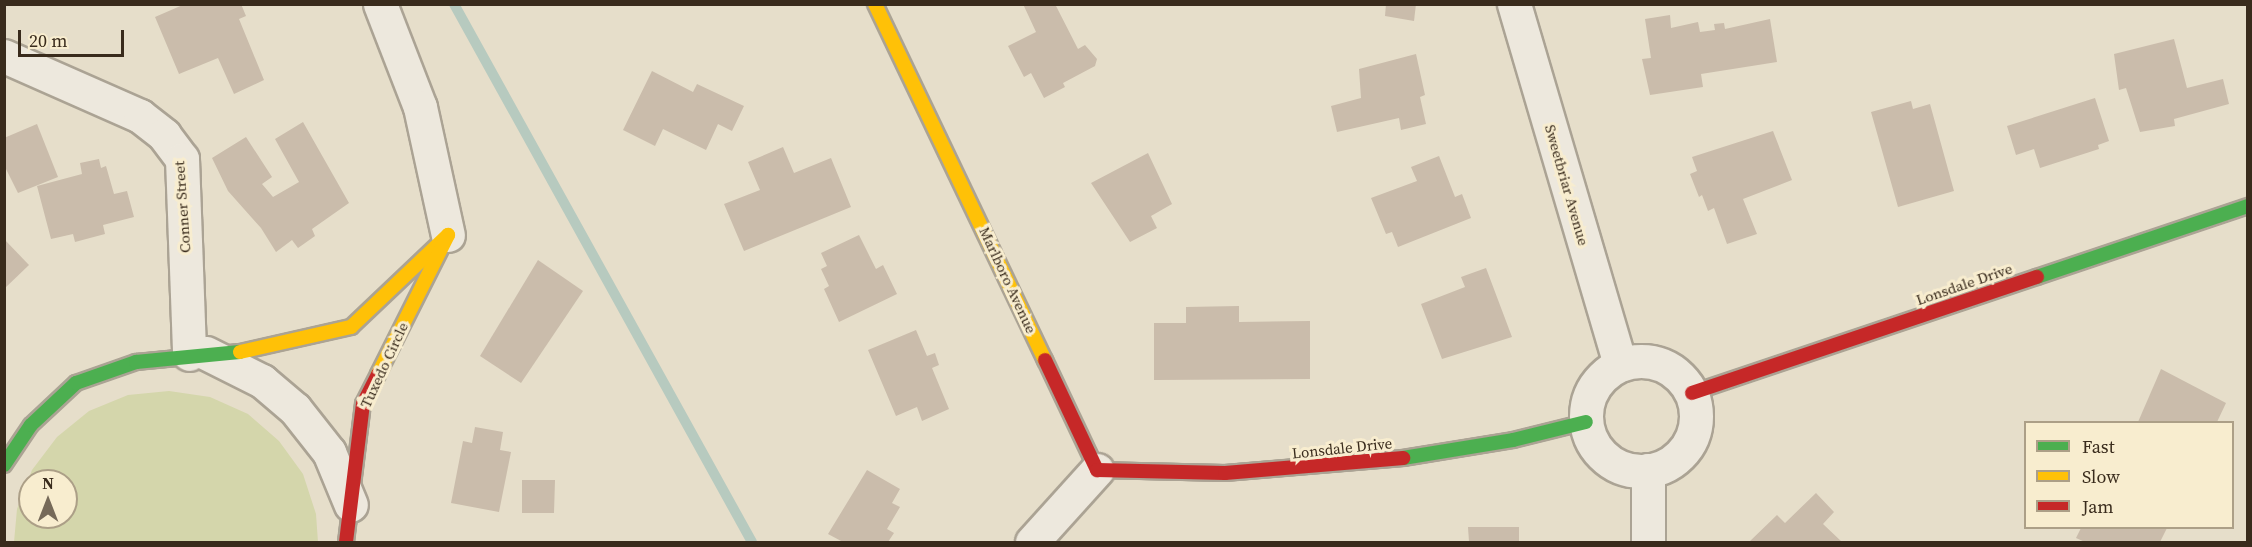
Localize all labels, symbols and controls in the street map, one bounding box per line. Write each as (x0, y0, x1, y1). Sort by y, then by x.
scale bar (21, 18, 128, 56)
text: 20 m (29, 28, 67, 53)
street label: Sweetbriar Avenue (1541, 123, 1593, 247)
street label: Conner Street (170, 160, 194, 254)
street label: Marlboro Avenue (975, 224, 1041, 336)
street label: Lonsdale Drive (1914, 259, 2014, 309)
street label: Tuxedo Circle (356, 319, 412, 411)
legend (2024, 421, 2234, 529)
street label: Lonsdale Drive (1291, 434, 1393, 462)
text: Fast (2082, 434, 2115, 459)
text: Slow (2082, 464, 2120, 489)
north arrow (18, 469, 78, 529)
text: N (42, 472, 54, 494)
text: Jam (2082, 494, 2114, 519)

